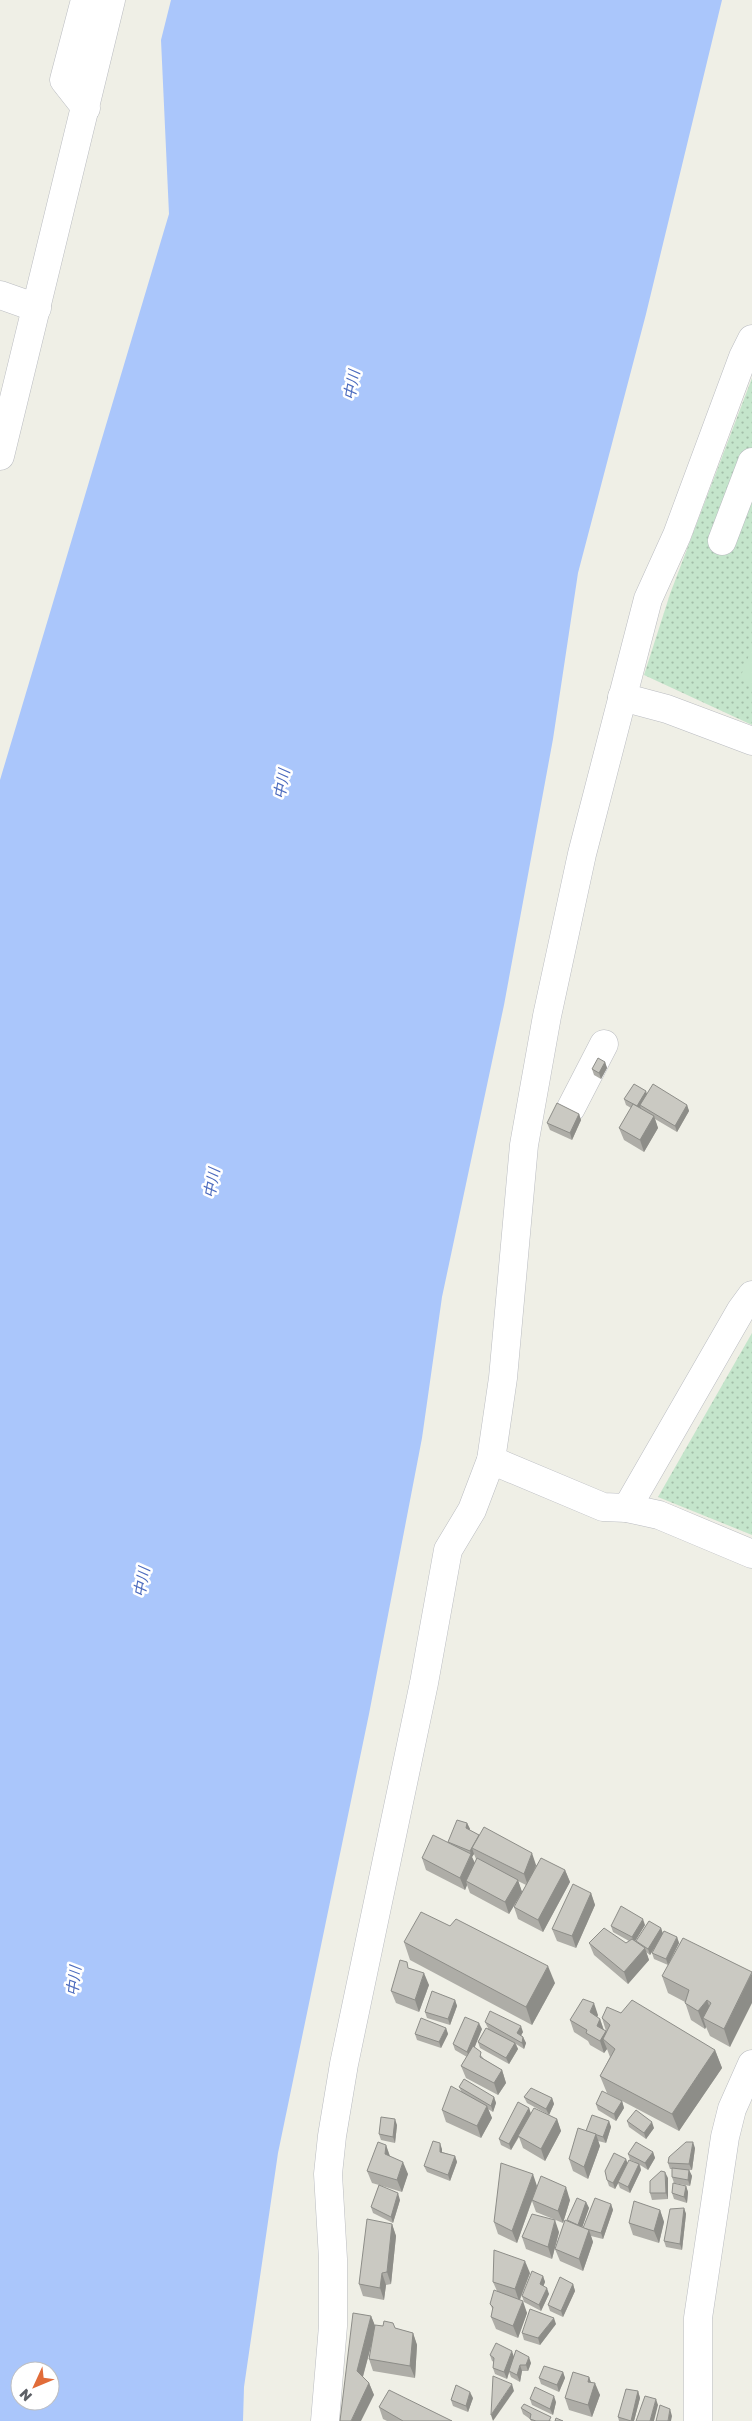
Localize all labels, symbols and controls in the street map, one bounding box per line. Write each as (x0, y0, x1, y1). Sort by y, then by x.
water label: 中川 (340, 367, 363, 401)
water label: 中川 (270, 766, 293, 800)
water label: 中川 (200, 1165, 223, 1199)
water label: 中川 (130, 1564, 153, 1598)
water label: 中川 (62, 1963, 84, 1997)
north arrow (10, 2361, 60, 2411)
text: N (15, 2386, 35, 2405)

